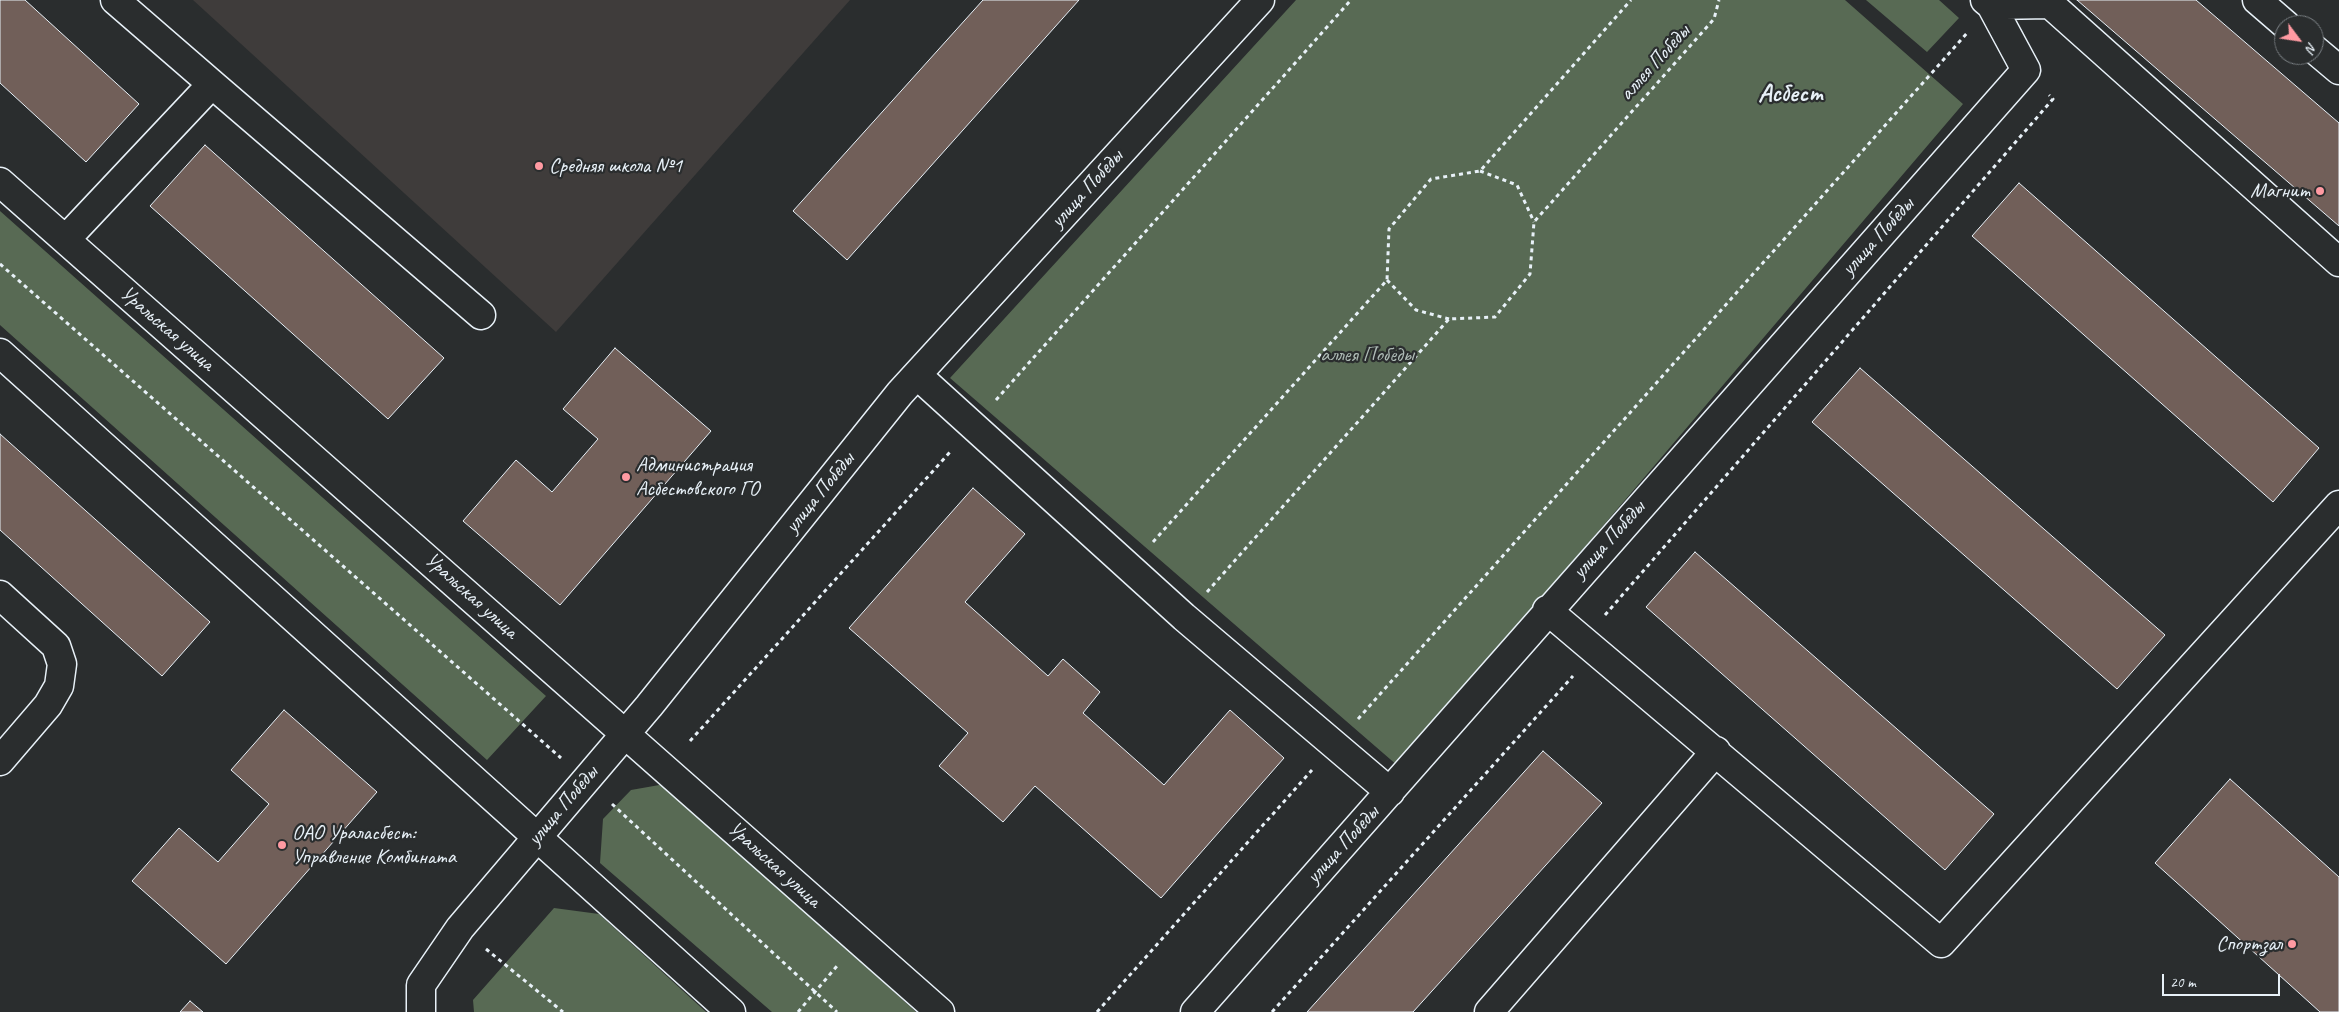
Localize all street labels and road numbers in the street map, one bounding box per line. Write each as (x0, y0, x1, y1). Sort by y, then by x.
street label: аллея Победы (1614, 20, 1696, 106)
street label: улица Победы (1045, 145, 1129, 233)
street label: улица Победы (1836, 193, 1920, 281)
street label: Уральская улица (115, 281, 219, 377)
street label: улица Победы (780, 448, 860, 538)
street label: улица Победы (1567, 496, 1651, 584)
street label: Уральская улица (419, 548, 523, 644)
street label: улица Победы (522, 761, 604, 851)
street label: улица Победы (1301, 801, 1385, 889)
street label: Уральская улица (722, 817, 826, 913)

